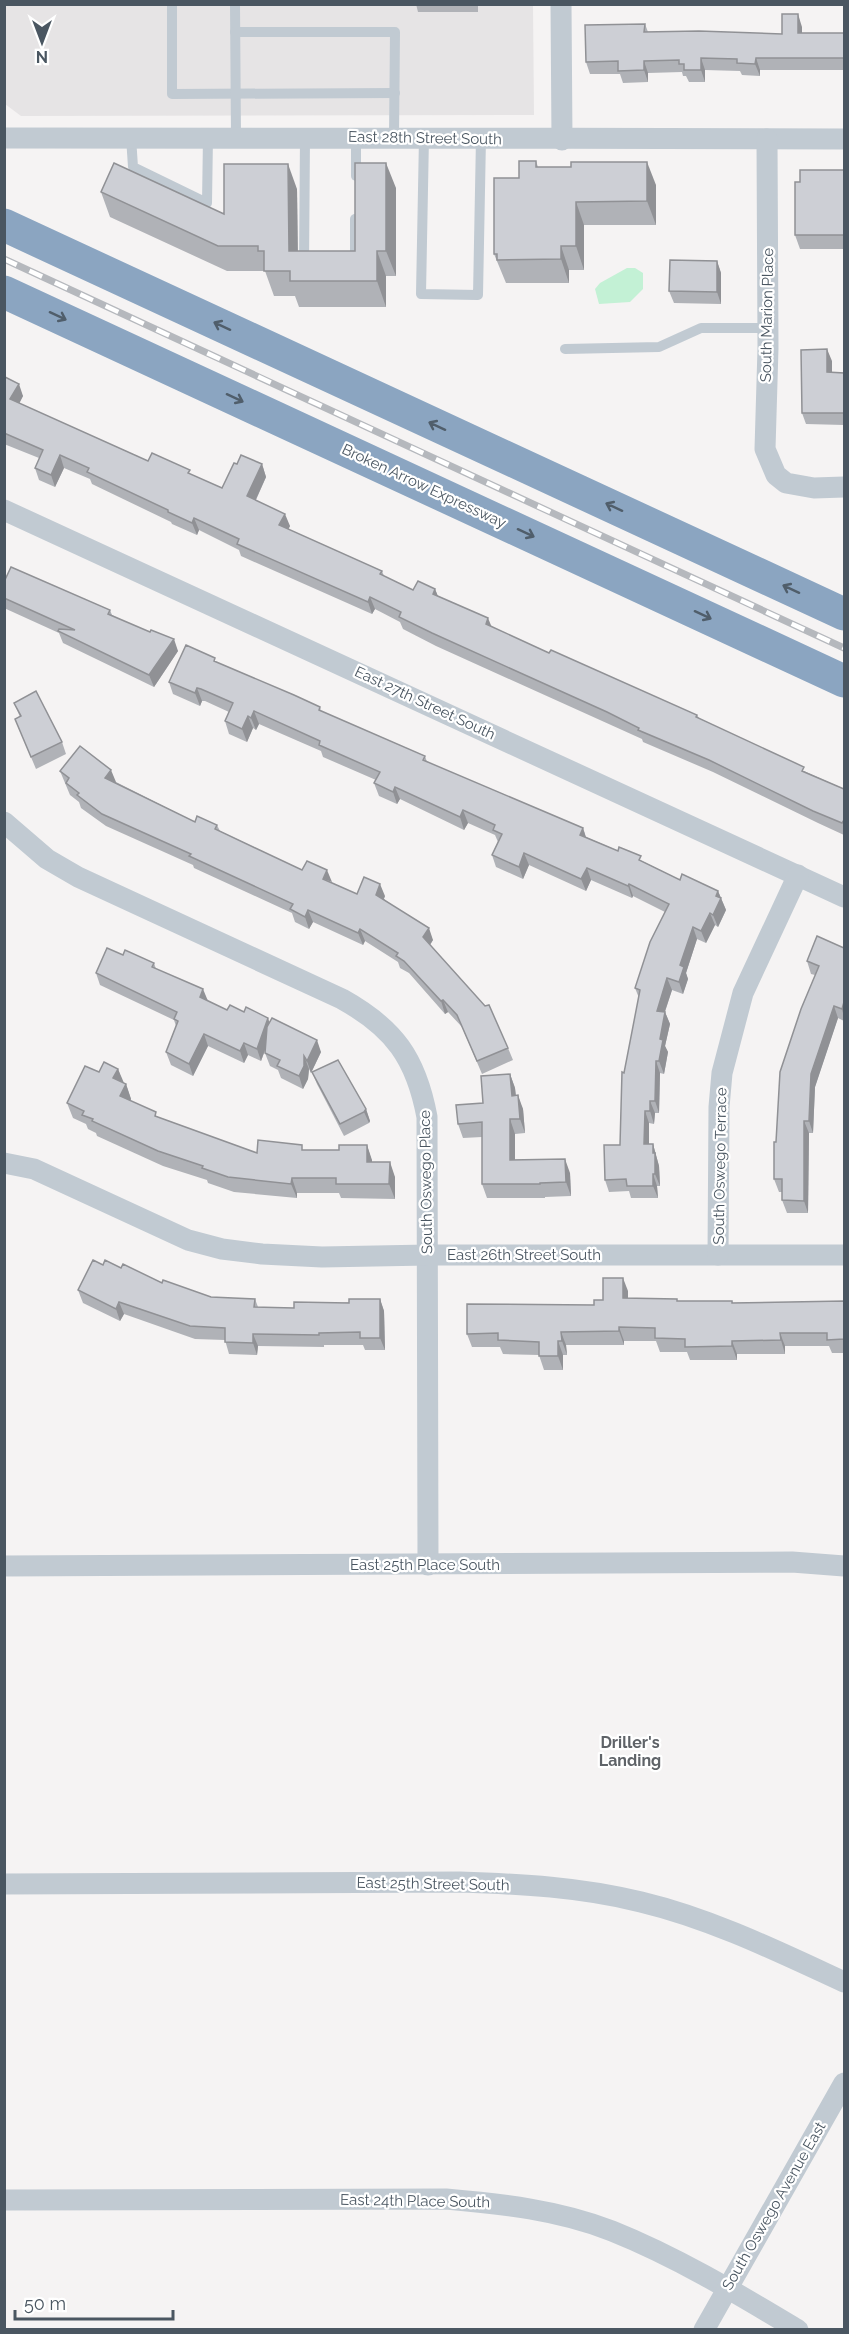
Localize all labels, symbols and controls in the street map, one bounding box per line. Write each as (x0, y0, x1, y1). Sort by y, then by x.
north arrow (12, 12, 72, 72)
text: N (36, 47, 48, 66)
street label: East 28th Street South (348, 128, 502, 148)
street label: South Marion Place (757, 247, 777, 382)
one-way arrow (48, 311, 66, 323)
one-way arrow (214, 320, 232, 331)
one-way arrow (225, 393, 243, 405)
one-way arrow (429, 419, 447, 431)
street label: Broken Arrow Expressway (339, 440, 509, 532)
one-way arrow (606, 501, 624, 513)
one-way arrow (516, 528, 534, 540)
one-way arrow (783, 583, 801, 595)
one-way arrow (693, 610, 711, 622)
street label: East 27th Street South (352, 663, 498, 743)
street label: South Oswego Terrace (710, 1087, 730, 1245)
street label: South Oswego Place (416, 1110, 436, 1254)
street label: East 26th Street South (447, 1246, 601, 1264)
street label: East 25th Place South (350, 1556, 500, 1574)
district label: Driller's Landing (599, 1733, 661, 1770)
street label: East 25th Street South (356, 1874, 510, 1894)
street label: South Oswego Avenue East (718, 2119, 830, 2293)
street label: East 24th Place South (340, 2191, 490, 2211)
scale bar (15, 2283, 172, 2321)
text: 50 m (24, 2293, 66, 2314)

